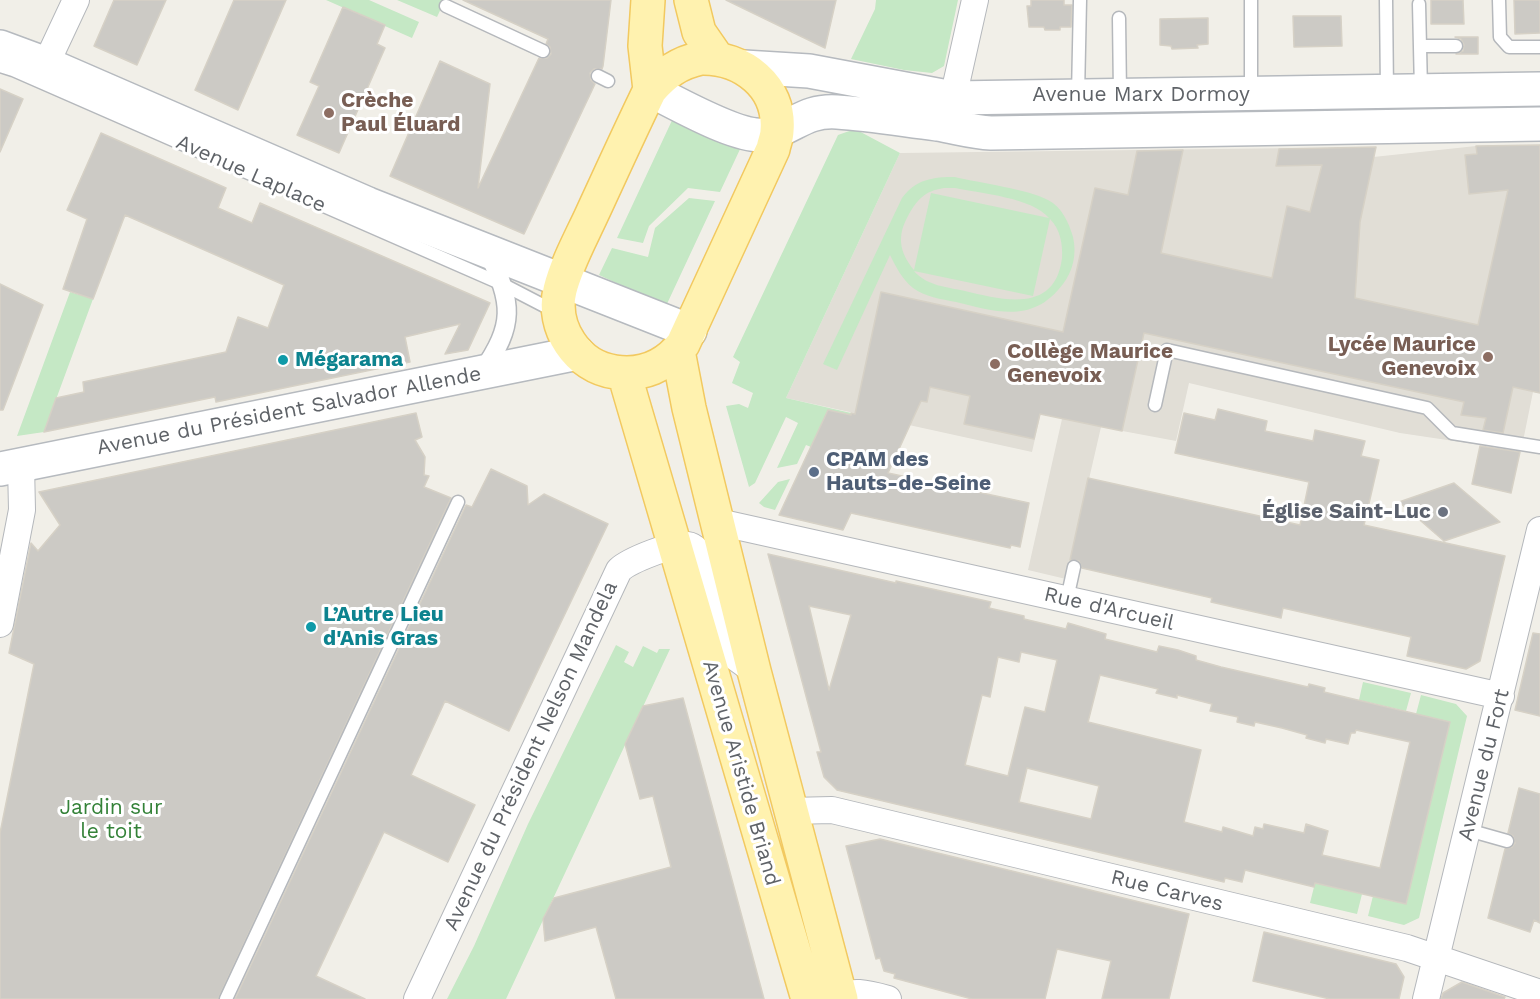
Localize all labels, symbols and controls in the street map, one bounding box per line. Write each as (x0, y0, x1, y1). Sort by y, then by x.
street label: Avenue Marx Dormoy (1032, 82, 1250, 108)
place label: Crèche Paul Éluard (341, 88, 460, 138)
marker: Crèche Paul Éluard (322, 106, 336, 120)
street label: Avenue Laplace (172, 130, 330, 218)
place label: Lycée Maurice Genevoix (1328, 332, 1476, 382)
place label: Collège Maurice Genevoix (1007, 339, 1173, 389)
place label: Mégarama (295, 347, 403, 373)
marker: Lycée Maurice Genevoix (1481, 350, 1495, 364)
marker: Mégarama (276, 353, 290, 367)
marker: Collège Maurice Genevoix (988, 357, 1002, 371)
street label: Avenue du Président Salvador Allende (95, 361, 483, 461)
place label: CPAM des Hauts-de-Seine (826, 447, 991, 497)
marker: CPAM des Hauts-de-Seine (807, 465, 821, 479)
place label: Église Saint-Luc (1262, 499, 1431, 525)
marker: Église Saint-Luc (1436, 505, 1450, 519)
street label: Avenue du Président Nelson Mandela (439, 577, 623, 935)
street label: Rue d'Arcueil (1041, 582, 1177, 636)
place label: L’Autre Lieu d'Anis Gras (323, 602, 444, 652)
marker: L’Autre Lieu d'Anis Gras (304, 620, 318, 634)
street label: Avenue Aristide Briand (697, 657, 785, 889)
street label: Avenue du Fort (1453, 686, 1515, 844)
park label: Jardin sur le toit (59, 795, 163, 845)
street label: Rue Carves (1108, 865, 1226, 917)

